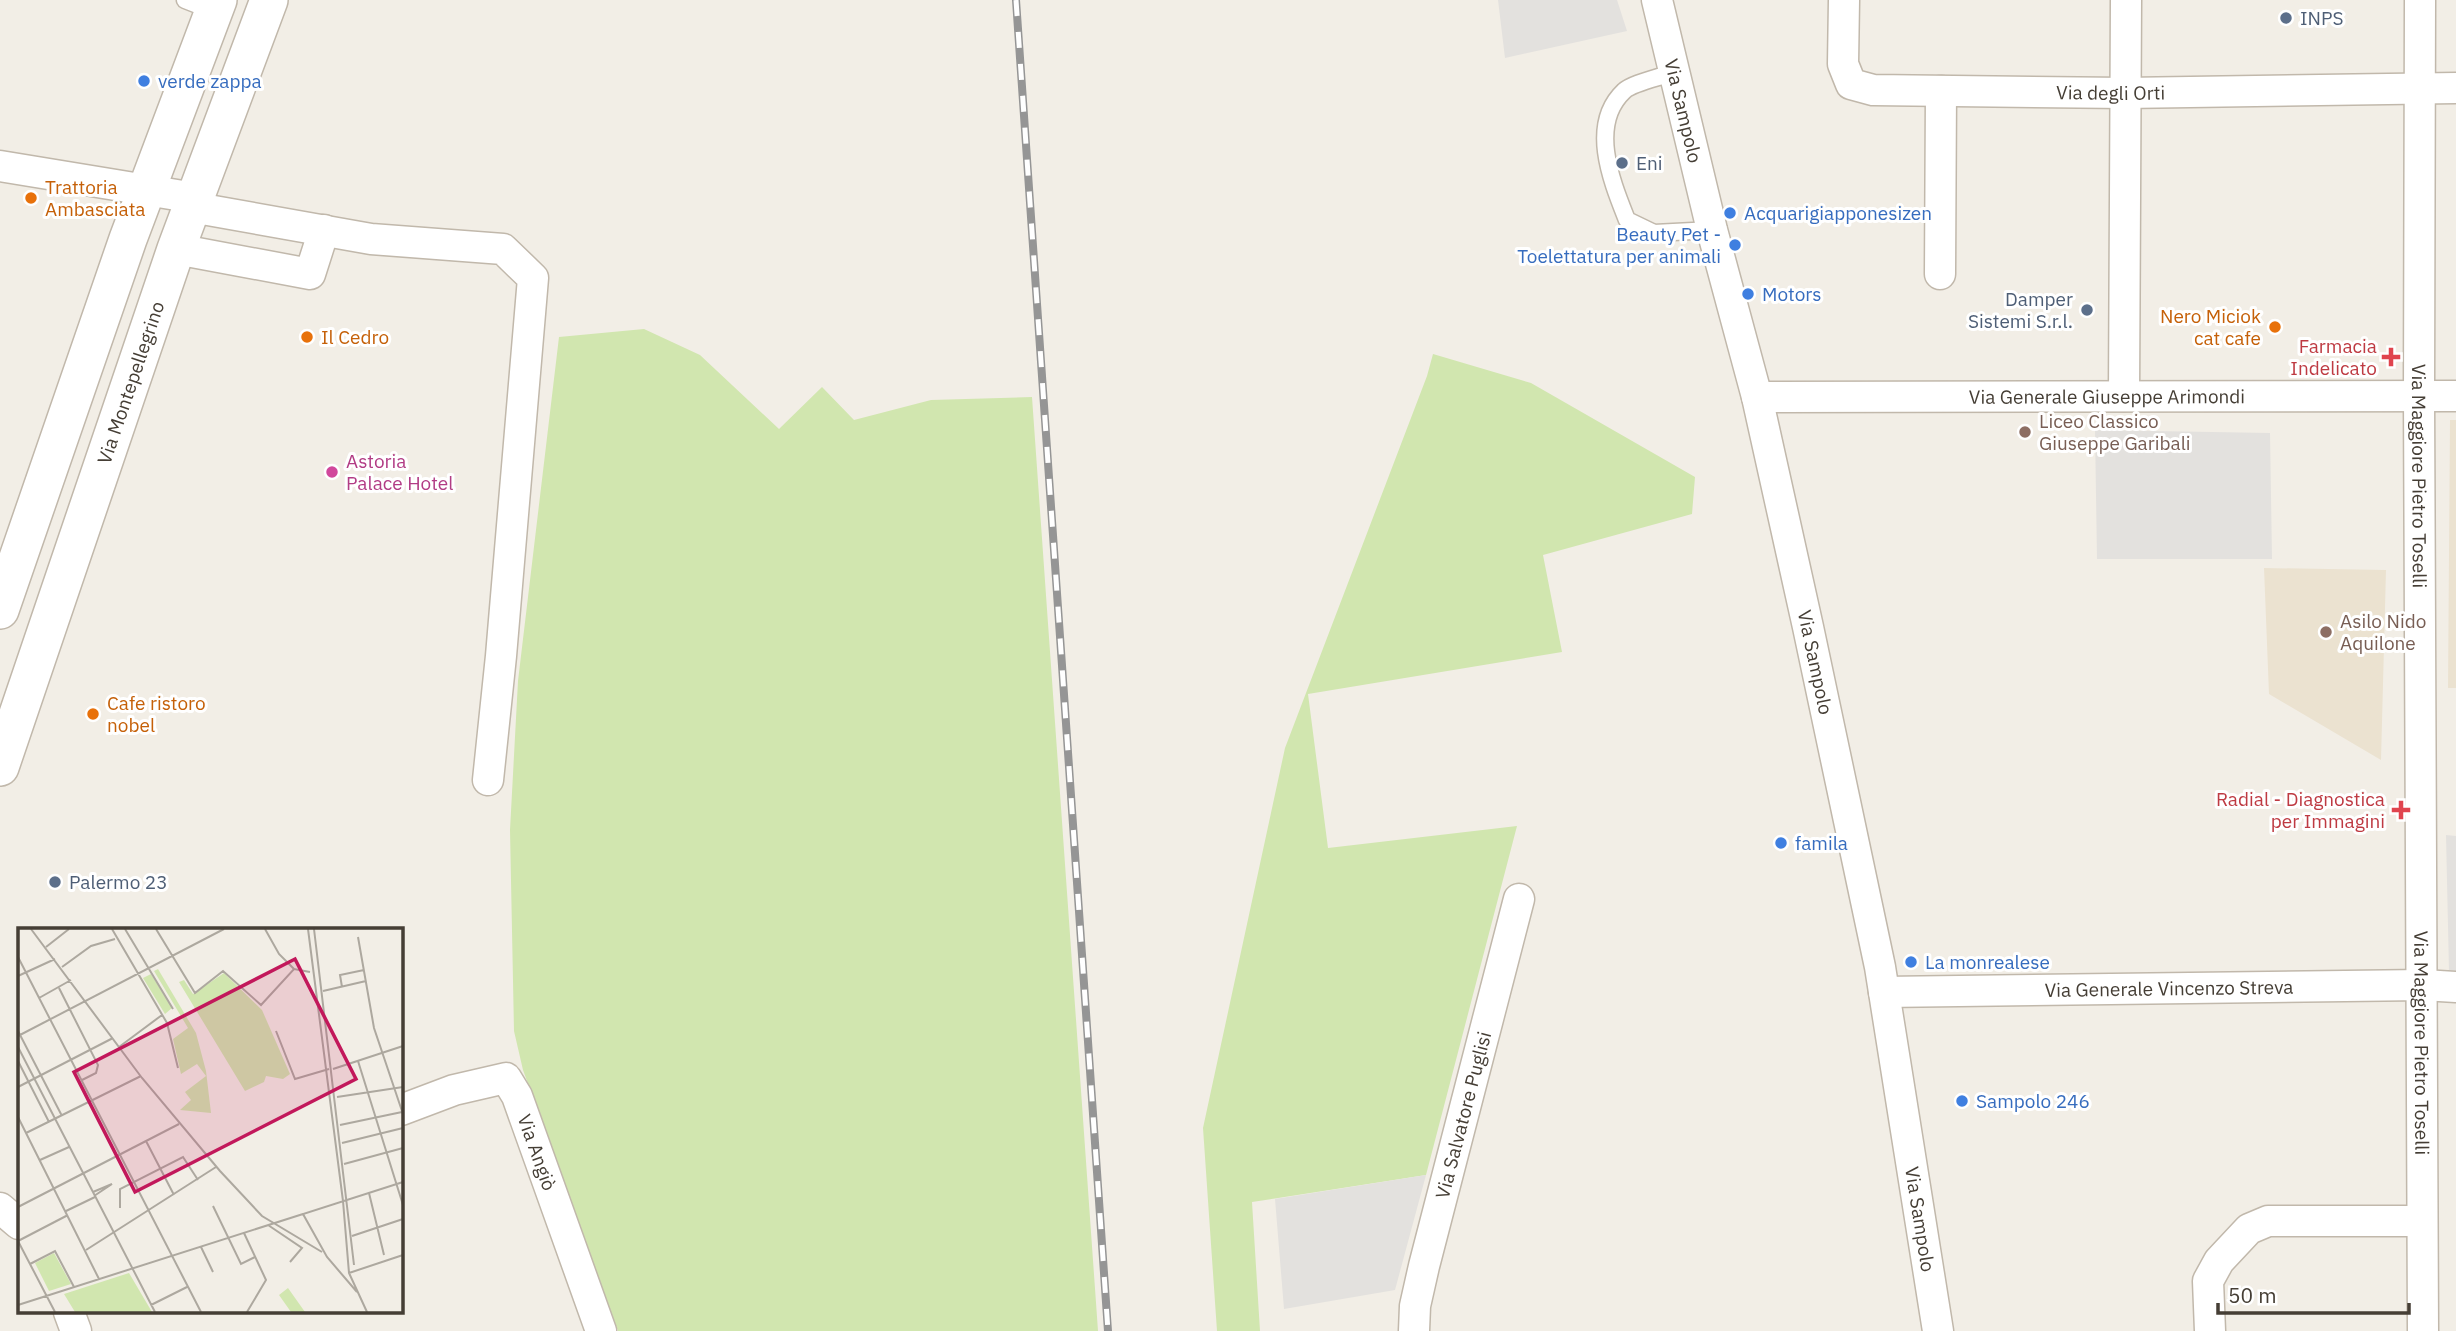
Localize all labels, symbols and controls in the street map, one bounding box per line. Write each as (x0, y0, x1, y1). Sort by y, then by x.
place label: INPS (2300, 6, 2344, 30)
marker: INPS (2278, 10, 2294, 26)
street label: Via Sampolo (1659, 56, 1708, 165)
place label: verde zappa (158, 69, 262, 93)
marker: verde zappa (136, 73, 152, 89)
street label: Via degli Orti (2056, 80, 2165, 105)
place label: Eni (1636, 151, 1663, 175)
marker: Eni (1614, 155, 1630, 171)
place label: Trattoria Ambasciata (45, 175, 145, 221)
marker: Trattoria Ambasciata (23, 190, 39, 206)
place label: Acquarigiapponesizen (1744, 201, 1932, 225)
marker: Acquarigiapponesizen (1722, 205, 1738, 221)
place label: Beauty Pet - Toelettatura per animali (1517, 222, 1721, 268)
marker: Beauty Pet - Toelettatura per animali (1727, 237, 1743, 253)
place label: Motors (1762, 282, 1822, 306)
marker: Motors (1740, 286, 1756, 302)
place label: Damper Sistemi S.r.l. (1968, 287, 2073, 333)
street label: Via Montepellegrino (92, 298, 169, 467)
marker: Damper Sistemi S.r.l. (2079, 302, 2095, 318)
place label: Nero Miciok cat cafe (2160, 304, 2261, 350)
marker: Nero Miciok cat cafe (2267, 319, 2283, 335)
place label: Il Cedro (321, 325, 389, 349)
marker: Il Cedro (299, 329, 315, 345)
place label: Farmacia Indelicato (2290, 334, 2377, 380)
marker: Farmacia Indelicato (2383, 349, 2399, 365)
street label: Via Maggiore Pietro Toselli (2407, 364, 2432, 588)
street label: Via Generale Giuseppe Arimondi (1969, 384, 2245, 409)
place label: Liceo Classico Giuseppe Garibali (2039, 409, 2191, 455)
marker: Liceo Classico Giuseppe Garibali (2017, 424, 2033, 440)
place label: Astoria Palace Hotel (346, 449, 453, 495)
marker: Astoria Palace Hotel (324, 464, 340, 480)
street label: Via Sampolo (1793, 608, 1838, 717)
place label: Asilo Nido Aquilone (2340, 609, 2426, 655)
marker: Asilo Nido Aquilone (2318, 624, 2334, 640)
place label: Cafe ristoro nobel (107, 691, 206, 737)
marker: Cafe ristoro nobel (85, 706, 101, 722)
place label: Radial - Diagnostica per Immagini (2216, 787, 2385, 833)
marker: Radial - Diagnostica per Immagini (2391, 800, 2411, 820)
place label: famila (1795, 831, 1848, 855)
marker: famila (1773, 835, 1789, 851)
place label: Palermo 23 (69, 870, 168, 894)
marker: Palermo 23 (47, 874, 63, 890)
inset map (18, 928, 402, 1314)
street label: Via Maggiore Pietro Toselli (2409, 931, 2434, 1155)
place label: La monrealese (1925, 950, 2050, 974)
marker: La monrealese (1903, 954, 1919, 970)
street label: Via Generale Vincenzo Streva (2044, 975, 2294, 1002)
street label: Via Salvatore Puglisi (1430, 1029, 1496, 1201)
place label: Sampolo 246 (1976, 1089, 2090, 1113)
marker: Sampolo 246 (1954, 1093, 1970, 1109)
street label: Via Angiò (512, 1111, 562, 1194)
street label: Via Sampolo (1900, 1165, 1940, 1274)
scale bar (2218, 1272, 2409, 1316)
text: 50 m (2228, 1281, 2277, 1309)

